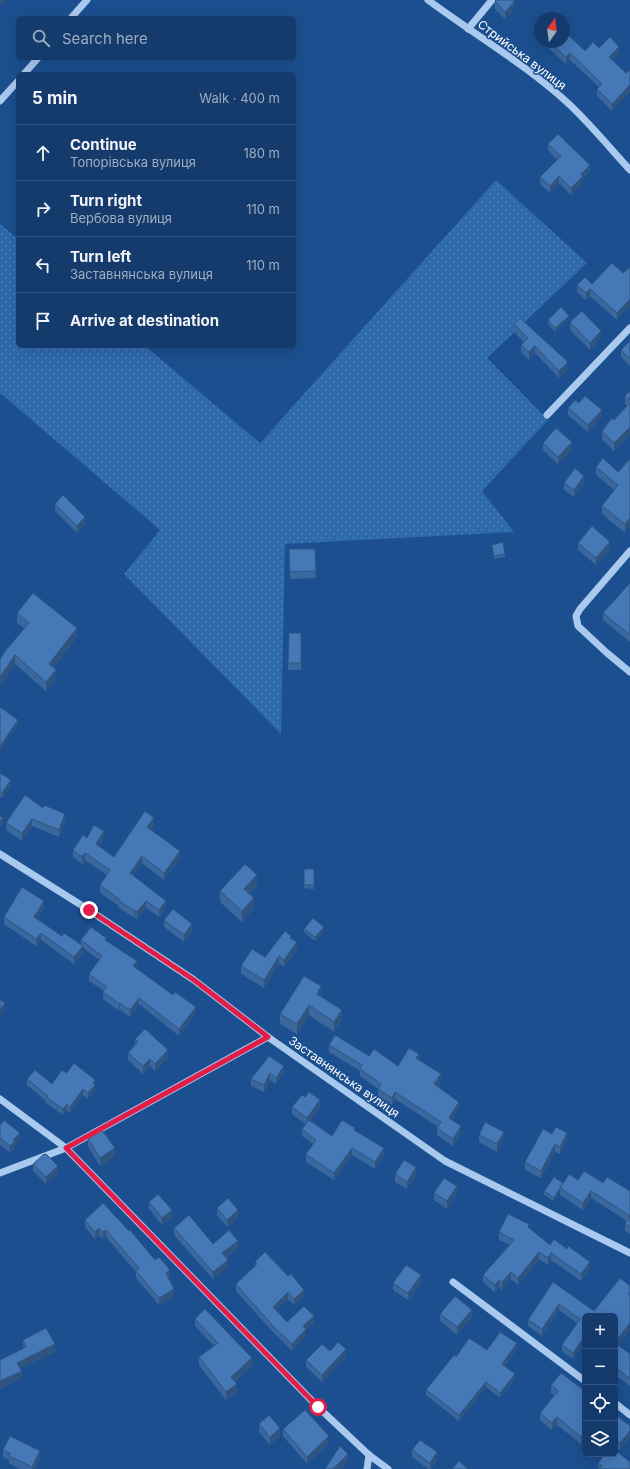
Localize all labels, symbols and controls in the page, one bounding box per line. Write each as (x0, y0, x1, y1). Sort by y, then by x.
north arrow (534, 12, 570, 48)
search box (16, 16, 296, 60)
street label: Стрийська вулиця (475, 16, 570, 93)
icon: search (30, 27, 52, 49)
text: Search here (62, 29, 148, 48)
text: 5 min (32, 88, 78, 108)
text: Walk · 400 m (199, 90, 280, 106)
text: Continue (70, 135, 137, 154)
icon: ahead (32, 142, 54, 164)
text: 180 m (243, 145, 280, 161)
text: Топорівська вулиця (70, 154, 196, 170)
text: Turn right (70, 191, 142, 210)
icon: right (32, 198, 54, 220)
text: 110 m (246, 201, 280, 217)
text: Вербова вулиця (70, 210, 172, 226)
text: Turn left (70, 247, 131, 266)
icon: left (32, 254, 54, 276)
text: 110 m (246, 257, 280, 273)
text: Заставнянська вулиця (70, 266, 213, 282)
icon: arrive (32, 310, 54, 332)
text: Arrive at destination (70, 311, 219, 330)
route end (80, 901, 98, 919)
street label: Заставнянська вулиця (286, 1033, 403, 1121)
map controls (582, 1313, 618, 1457)
button: + (582, 1313, 618, 1349)
button: − (582, 1349, 618, 1385)
button: locate (582, 1385, 618, 1421)
route start (309, 1398, 327, 1416)
button: layers (582, 1421, 618, 1457)

